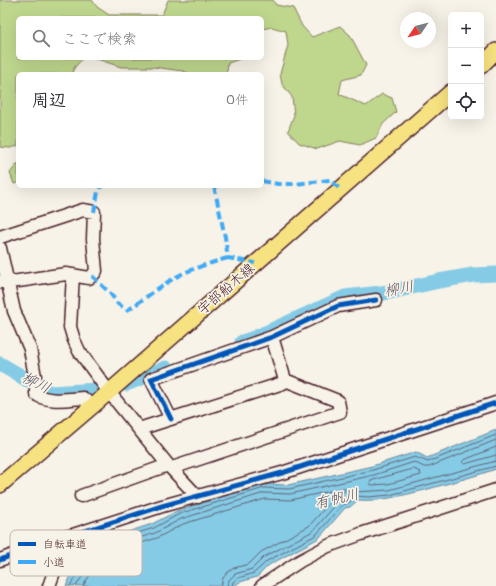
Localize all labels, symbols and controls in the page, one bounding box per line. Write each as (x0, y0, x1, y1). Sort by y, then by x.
north arrow (400, 12, 436, 48)
map controls (448, 12, 484, 120)
button: + (448, 12, 484, 48)
search box (16, 16, 264, 60)
icon: search (30, 27, 52, 49)
text: ここで検索 (62, 30, 137, 49)
button: − (448, 48, 484, 84)
button: locate (448, 84, 484, 120)
text: 周辺 (32, 90, 66, 111)
text: 0件 (226, 92, 248, 108)
street label: 宇部船木線 (194, 260, 258, 318)
water label: 柳川 (383, 277, 415, 301)
water label: 柳川 (18, 368, 54, 398)
water label: 有帆川 (313, 485, 361, 513)
legend (10, 530, 142, 576)
text: 自転車道 (43, 538, 87, 551)
text: 小道 (43, 556, 65, 569)

